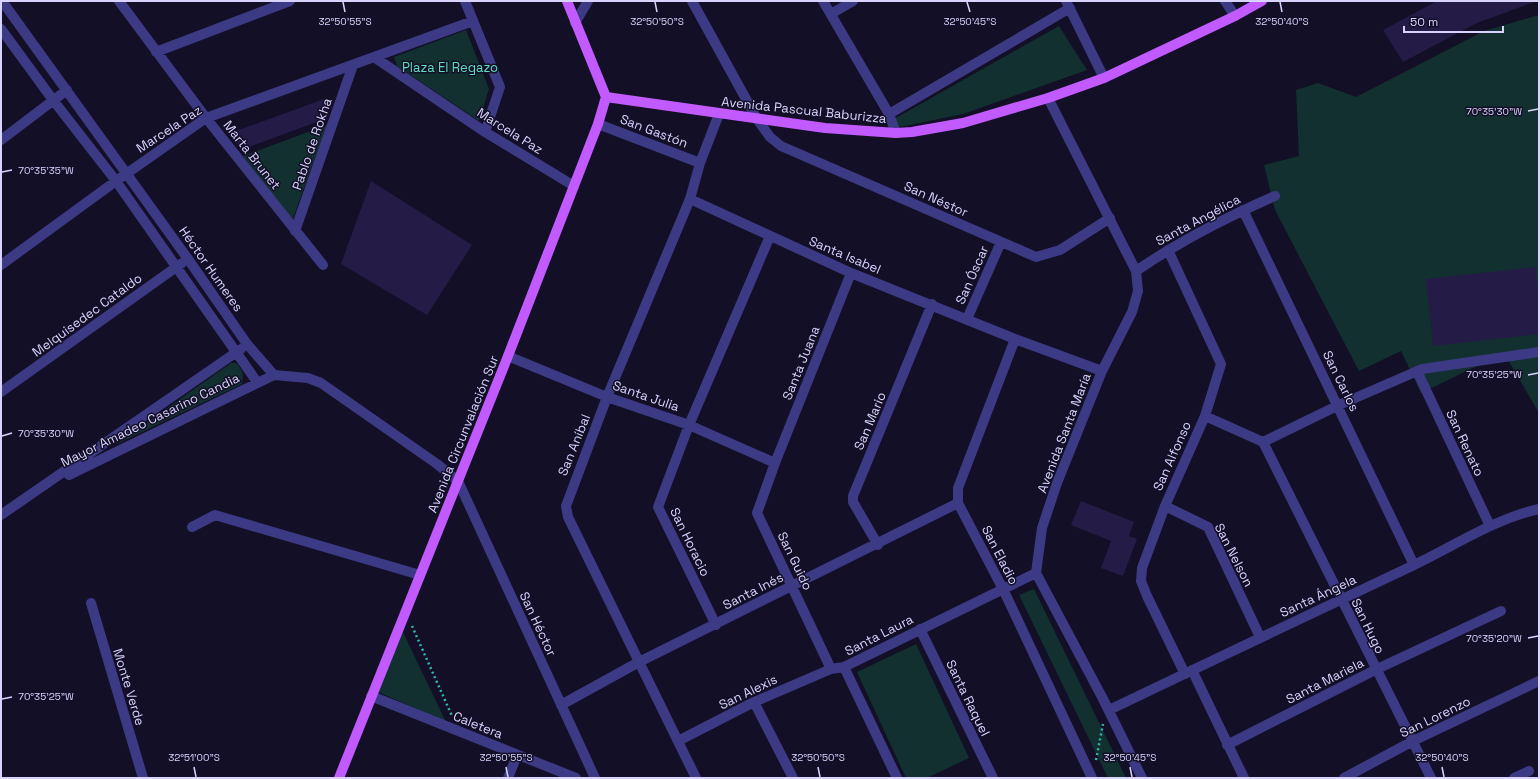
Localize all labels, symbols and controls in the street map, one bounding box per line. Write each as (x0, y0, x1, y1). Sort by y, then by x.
scale bar (1404, 8, 1503, 34)
text: 50 m (1410, 14, 1438, 30)
text: 32°50'55"S (318, 15, 372, 28)
text: 32°50'50"S (630, 15, 684, 28)
text: 32°50'45"S (944, 15, 997, 28)
text: 32°50'40"S (1255, 15, 1309, 28)
park label: Plaza El Regazo (402, 59, 498, 76)
street label: Avenida Pascual Baburizza (721, 93, 888, 127)
street label: Pablo de Rokha (288, 95, 336, 192)
street label: Marcela Paz (133, 101, 205, 156)
street label: Marcela Paz (474, 104, 546, 158)
text: 70°35'30"W (1466, 105, 1522, 118)
street label: San Gastón (618, 110, 690, 152)
street label: Marta Brunet (220, 117, 284, 193)
text: 70°35'35"W (18, 164, 74, 177)
street label: San Néstor (901, 177, 971, 221)
street label: Santa Angélica (1153, 190, 1244, 249)
street label: Héctor Humeres (175, 223, 247, 315)
street label: Santa Isabel (806, 232, 884, 278)
street label: San Óscar (952, 243, 993, 307)
street label: Melquisedec Cataldo (29, 269, 145, 361)
street label: Santa Juana (778, 323, 824, 402)
street label: San Carlos (1319, 348, 1363, 414)
street label: Avenida Circunvalación Sur (424, 353, 502, 515)
text: 70°35'25"W (1466, 368, 1522, 381)
street label: Mayor Amadeo Casarino Candia (58, 369, 243, 471)
street label: Avenida Santa María (1033, 370, 1095, 495)
street label: Santa Julia (611, 377, 682, 415)
street label: San Mario (850, 389, 890, 453)
street label: San Renato (1442, 407, 1488, 479)
street label: San Aníbal (554, 412, 594, 478)
street label: San Alfonso (1149, 419, 1195, 493)
text: 70°35'30"W (18, 427, 74, 440)
street label: San Horacio (666, 505, 714, 579)
street label: San Nelson (1211, 520, 1257, 590)
street label: San Eladio (978, 523, 1022, 587)
street label: San Guido (774, 529, 816, 593)
street label: Santa Inés (720, 568, 786, 613)
street label: Santa Ángela (1277, 571, 1360, 621)
street label: San Héctor (516, 589, 560, 659)
street label: San Hugo (1347, 595, 1389, 657)
street label: Santa Laura (842, 610, 917, 659)
text: 70°35'20"W (1466, 632, 1522, 645)
street label: Monte Verde (109, 646, 149, 728)
street label: Santa Mariela (1283, 654, 1367, 708)
street label: Santa Raquel (942, 657, 994, 739)
street label: San Alexis (716, 670, 780, 713)
text: 70°35'25"W (18, 690, 74, 703)
street label: San Lorenzo (1397, 693, 1473, 741)
street label: Caletera (451, 707, 506, 743)
text: 32°51'00"S (168, 751, 220, 764)
text: 32°50'55"S (479, 751, 533, 764)
text: 32°50'50"S (791, 751, 845, 764)
text: 32°50'45"S (1104, 751, 1157, 764)
text: 32°50'40"S (1415, 751, 1469, 764)

